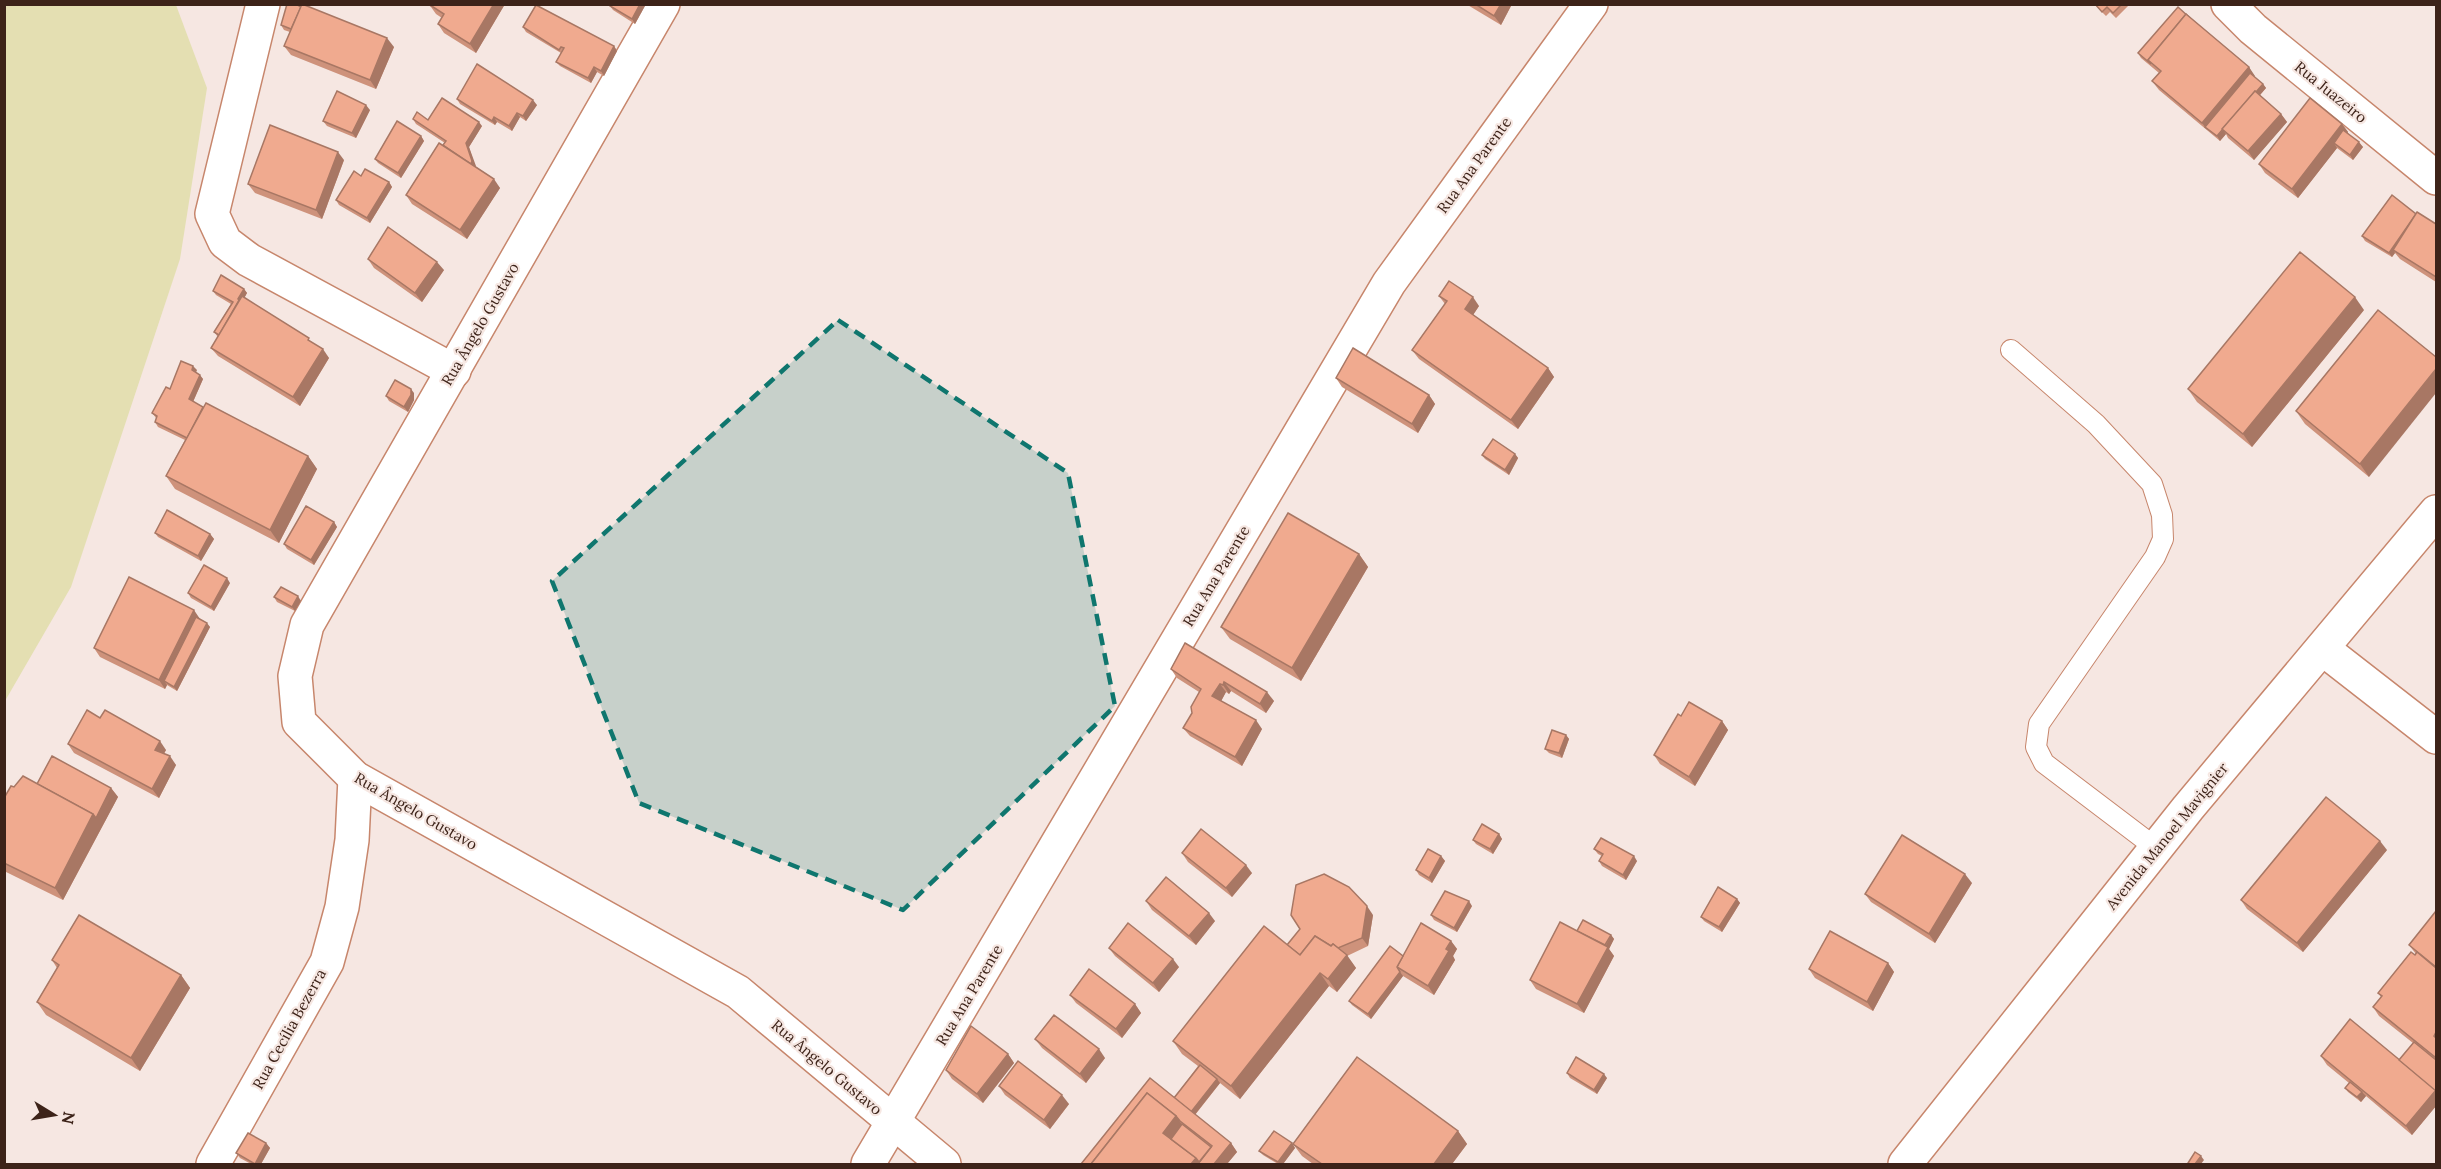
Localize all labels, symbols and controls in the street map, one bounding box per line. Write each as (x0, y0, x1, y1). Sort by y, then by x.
street label: Rua Juazeiro (2291, 57, 2371, 127)
street label: Rua Ana Parente (1433, 113, 1515, 217)
street label: Rua Ângelo Gustavo (437, 259, 523, 389)
street label: Rua Ana Parente (1178, 522, 1254, 630)
street label: Avenida Manoel Mavignier (2101, 758, 2232, 914)
street label: Rua Ângelo Gustavo (351, 768, 481, 854)
street label: Rua Ana Parente (931, 941, 1007, 1049)
street label: Rua Cecília Bezerra (248, 965, 330, 1092)
street label: Rua Ângelo Gustavo (768, 1015, 886, 1119)
north arrow (24, 1085, 84, 1145)
text: N (58, 1110, 80, 1126)

